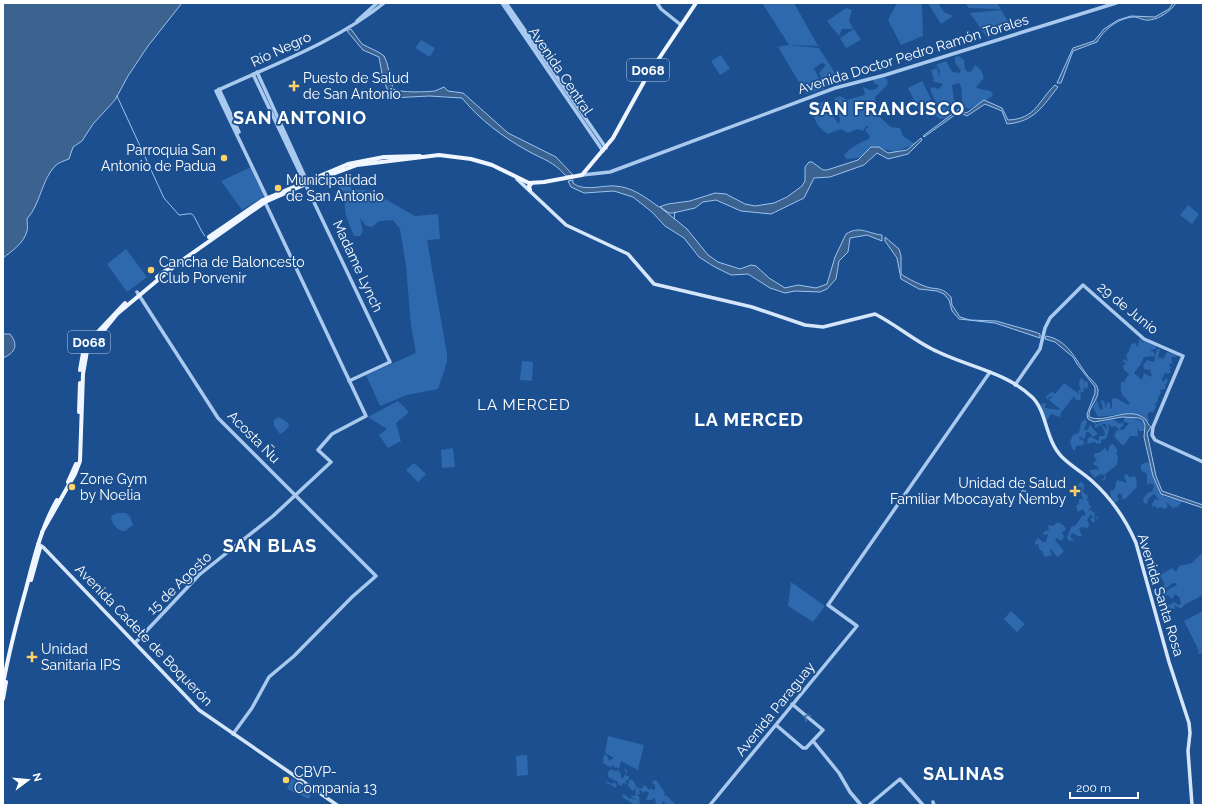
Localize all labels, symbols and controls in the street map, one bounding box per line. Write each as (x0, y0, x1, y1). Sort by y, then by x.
street label: Avenida Doctor Pedro Ramón Torales (796, 11, 1031, 97)
street label: Avenida Central (526, 24, 596, 118)
street label: Río Negro (248, 28, 314, 70)
road number: D068 (627, 59, 669, 81)
place label: Puesto de Salud de San Antonio (303, 70, 409, 102)
marker: Puesto de Salud de San Antonio (288, 80, 300, 92)
district label: SAN FRANCISCO (809, 98, 965, 119)
district label: SAN ANTONIO (233, 107, 367, 128)
place label: Parroquia San Antonio de Padua (101, 142, 216, 174)
marker: Parroquia San Antonio de Padua (219, 153, 229, 163)
place label: Municipalidad de San Antonio (286, 172, 384, 204)
marker: Municipalidad de San Antonio (273, 183, 283, 193)
street label: Madame Lynch (330, 218, 386, 314)
place label: Cancha de Baloncesto Club Porvenir (159, 254, 305, 286)
marker: Cancha de Baloncesto Club Porvenir (146, 265, 156, 275)
street label: 29 de Junio (1094, 279, 1162, 337)
road number: D068 (68, 331, 110, 353)
district label: LA MERCED (477, 396, 571, 414)
street label: Acosta Ñu (225, 407, 284, 466)
district label: LA MERCED (694, 409, 804, 430)
place label: Zone Gym by Noelia (80, 471, 147, 503)
place label: Unidad de Salud Familiar Mbocayaty Ñemby (890, 475, 1066, 507)
marker: Zone Gym by Noelia (67, 482, 77, 492)
marker: Unidad de Salud Familiar Mbocayaty Ñemby (1069, 485, 1081, 497)
street label: Avenida Santa Rosa (1135, 532, 1187, 658)
district label: SAN BLAS (223, 535, 317, 556)
street label: 15 de Agosto (144, 548, 214, 618)
street label: Avenida Cadete de Boquerón (72, 561, 216, 709)
place label: Unidad Sanitaria IPS (41, 641, 121, 673)
marker: Unidad Sanitaria IPS (26, 651, 38, 663)
street label: Avenida Paraguay (732, 658, 818, 759)
one-way arrow (805, 715, 812, 722)
north arrow (8, 760, 48, 800)
district label: SALINAS (923, 763, 1005, 784)
place label: CBVP- Companía 13 (294, 764, 377, 796)
text: N (30, 772, 45, 783)
scale bar (1070, 774, 1138, 800)
marker: CBVP- Companía 13 (281, 775, 291, 785)
text: 200 m (1076, 781, 1111, 795)

